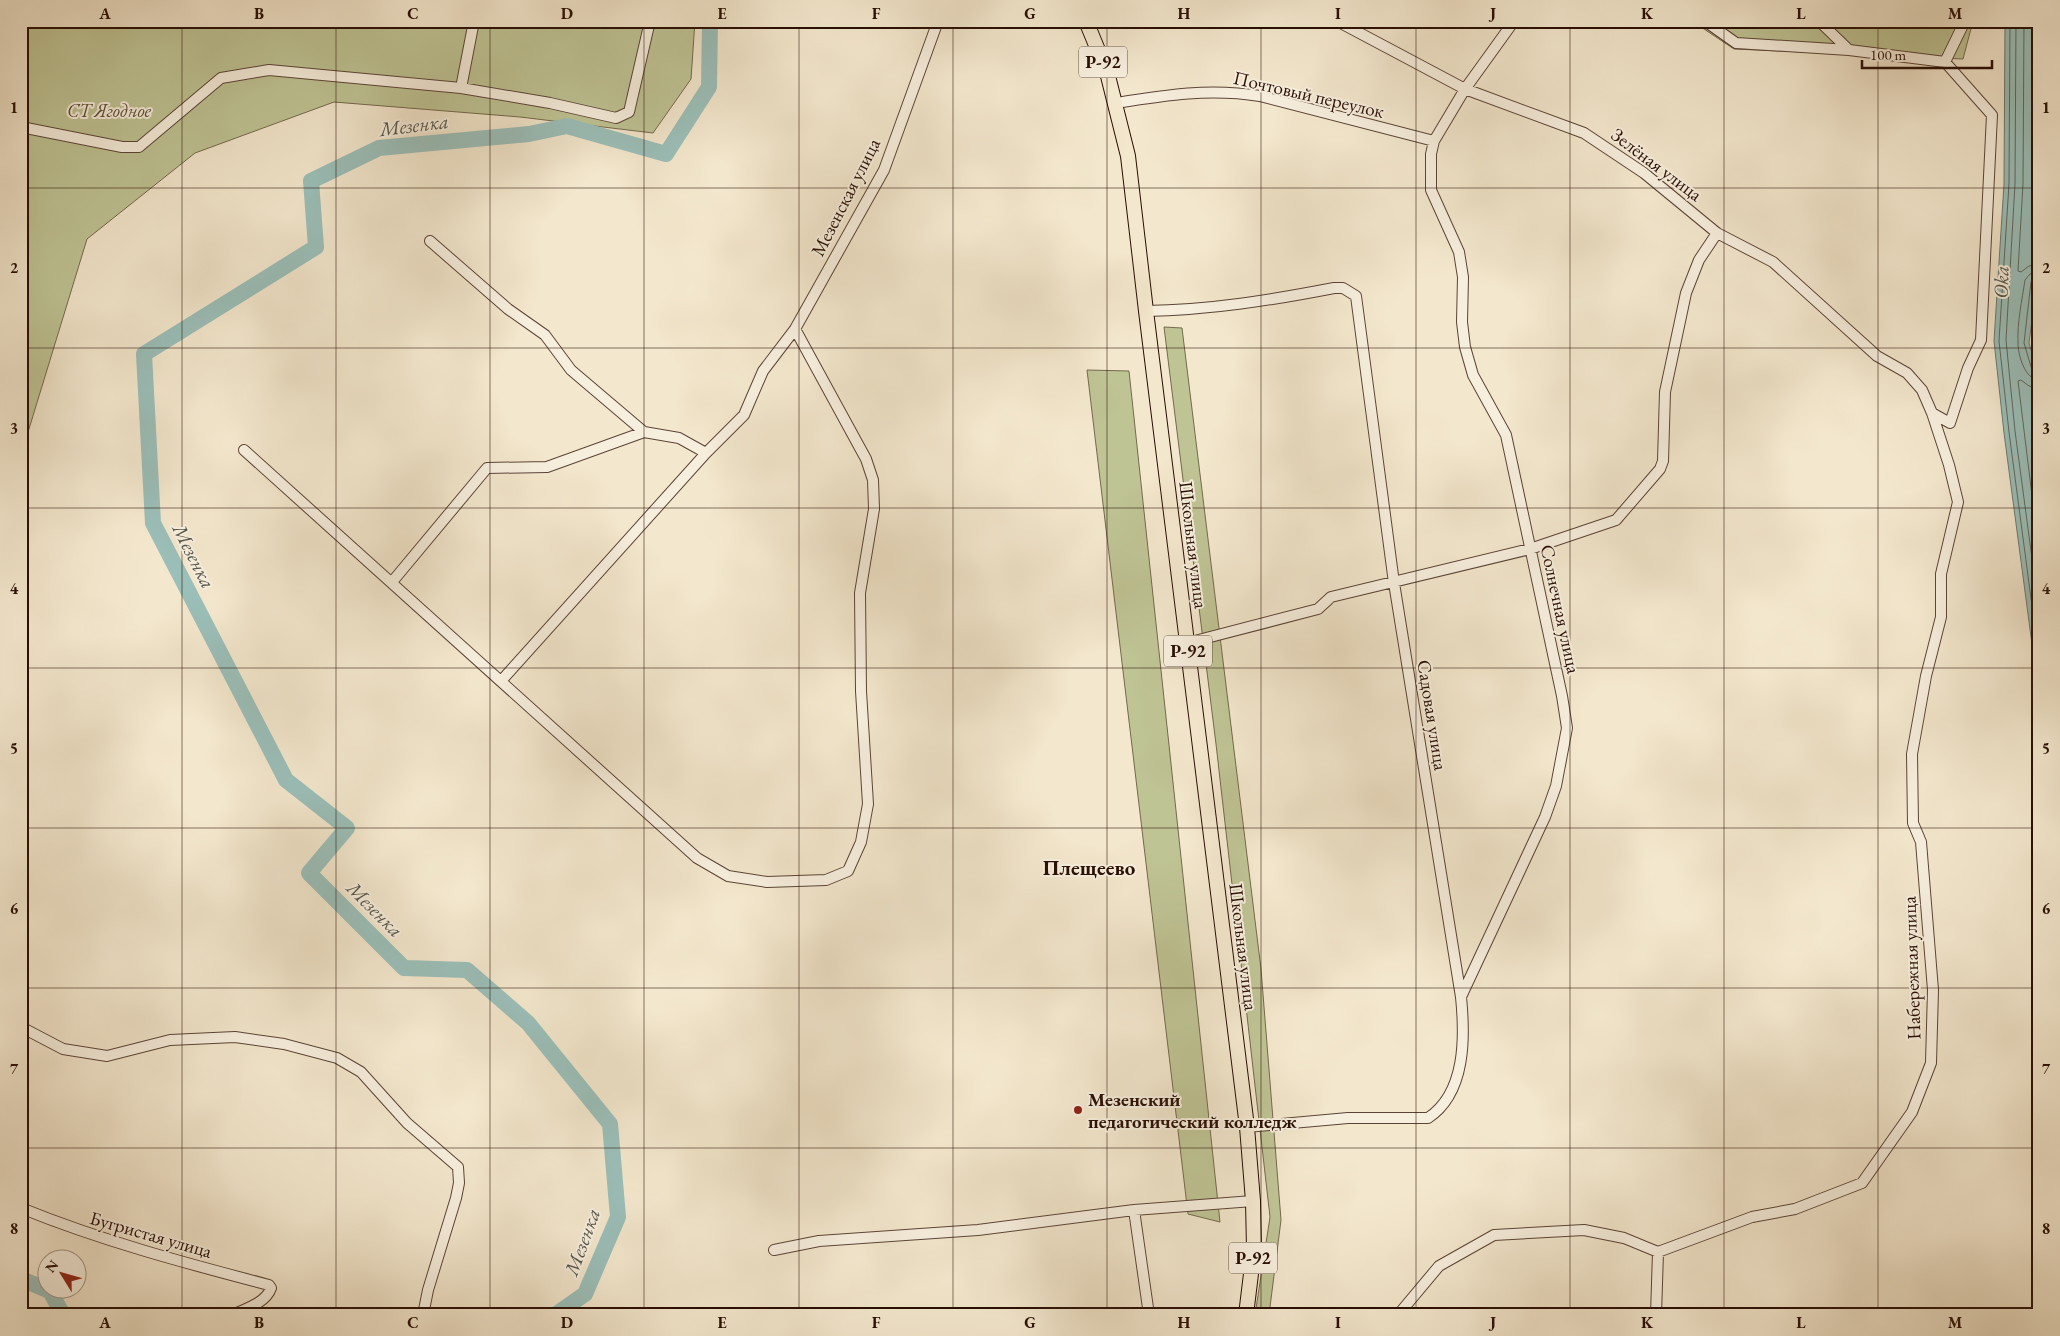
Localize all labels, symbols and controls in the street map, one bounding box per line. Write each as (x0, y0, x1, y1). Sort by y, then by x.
text: A (98, 3, 111, 24)
text: B (254, 3, 264, 24)
text: C (407, 3, 419, 24)
text: D (561, 3, 573, 24)
text: E (717, 3, 727, 24)
text: F (872, 3, 881, 24)
text: G (1024, 3, 1036, 24)
text: H (1178, 3, 1191, 24)
text: I (1335, 3, 1341, 24)
text: J (1488, 3, 1496, 24)
text: K (1641, 3, 1654, 24)
text: L (1796, 3, 1806, 24)
text: M (1948, 3, 1963, 24)
scale bar (1862, 38, 1992, 70)
text: 100 m (1870, 45, 1907, 64)
road number: Р-92 (1079, 46, 1127, 78)
street label: Почтовый переулок (1231, 65, 1387, 124)
text: 1 (10, 97, 18, 118)
text: 1 (2042, 97, 2050, 118)
park label: СТ Ягодное (67, 98, 152, 123)
water label: Мезенка (377, 108, 450, 142)
street label: Зелёная улица (1606, 122, 1708, 207)
street label: Мезенская улица (805, 134, 886, 260)
text: 2 (10, 257, 19, 278)
text: 2 (2042, 257, 2051, 278)
water label: Oka (1987, 265, 2015, 299)
text: 3 (10, 418, 18, 439)
text: 3 (2042, 418, 2050, 439)
street label: Школьная улица (1173, 480, 1214, 610)
water label: Мезенка (166, 518, 221, 593)
street label: Солнечная улица (1535, 542, 1586, 676)
text: 4 (10, 578, 19, 599)
text: 4 (2042, 578, 2051, 599)
road number: Р-92 (1164, 636, 1212, 666)
street label: Садовая улица (1411, 658, 1454, 772)
text: 5 (10, 738, 18, 759)
text: 5 (2042, 738, 2050, 759)
district label: Плещеево (1043, 854, 1136, 881)
water label: Мезенка (341, 875, 409, 943)
street label: Школьная улица (1223, 882, 1264, 1012)
street label: Набережная улица (1896, 895, 1926, 1040)
text: 6 (10, 898, 19, 919)
text: 6 (2042, 898, 2051, 919)
text: 7 (10, 1058, 19, 1079)
text: 7 (2042, 1058, 2051, 1079)
place label: Мезенский педагогический колледж (1088, 1087, 1297, 1134)
marker: Мезенский педагогический колледж (1072, 1104, 1084, 1116)
street label: Бугристая улица (87, 1205, 215, 1264)
water label: Мезенка (558, 1205, 606, 1280)
text: 8 (10, 1218, 18, 1239)
text: 8 (2042, 1218, 2050, 1239)
road number: Р-92 (1229, 1242, 1277, 1274)
north arrow (38, 1248, 88, 1298)
text: N (41, 1256, 63, 1276)
text: A (98, 1312, 111, 1333)
text: B (254, 1312, 264, 1333)
text: C (407, 1312, 419, 1333)
text: D (561, 1312, 573, 1333)
text: E (717, 1312, 727, 1333)
text: F (872, 1312, 881, 1333)
text: G (1024, 1312, 1036, 1333)
text: H (1178, 1312, 1191, 1333)
text: I (1335, 1312, 1341, 1333)
text: J (1488, 1312, 1496, 1333)
text: K (1641, 1312, 1654, 1333)
text: L (1796, 1312, 1806, 1333)
text: M (1948, 1312, 1963, 1333)

